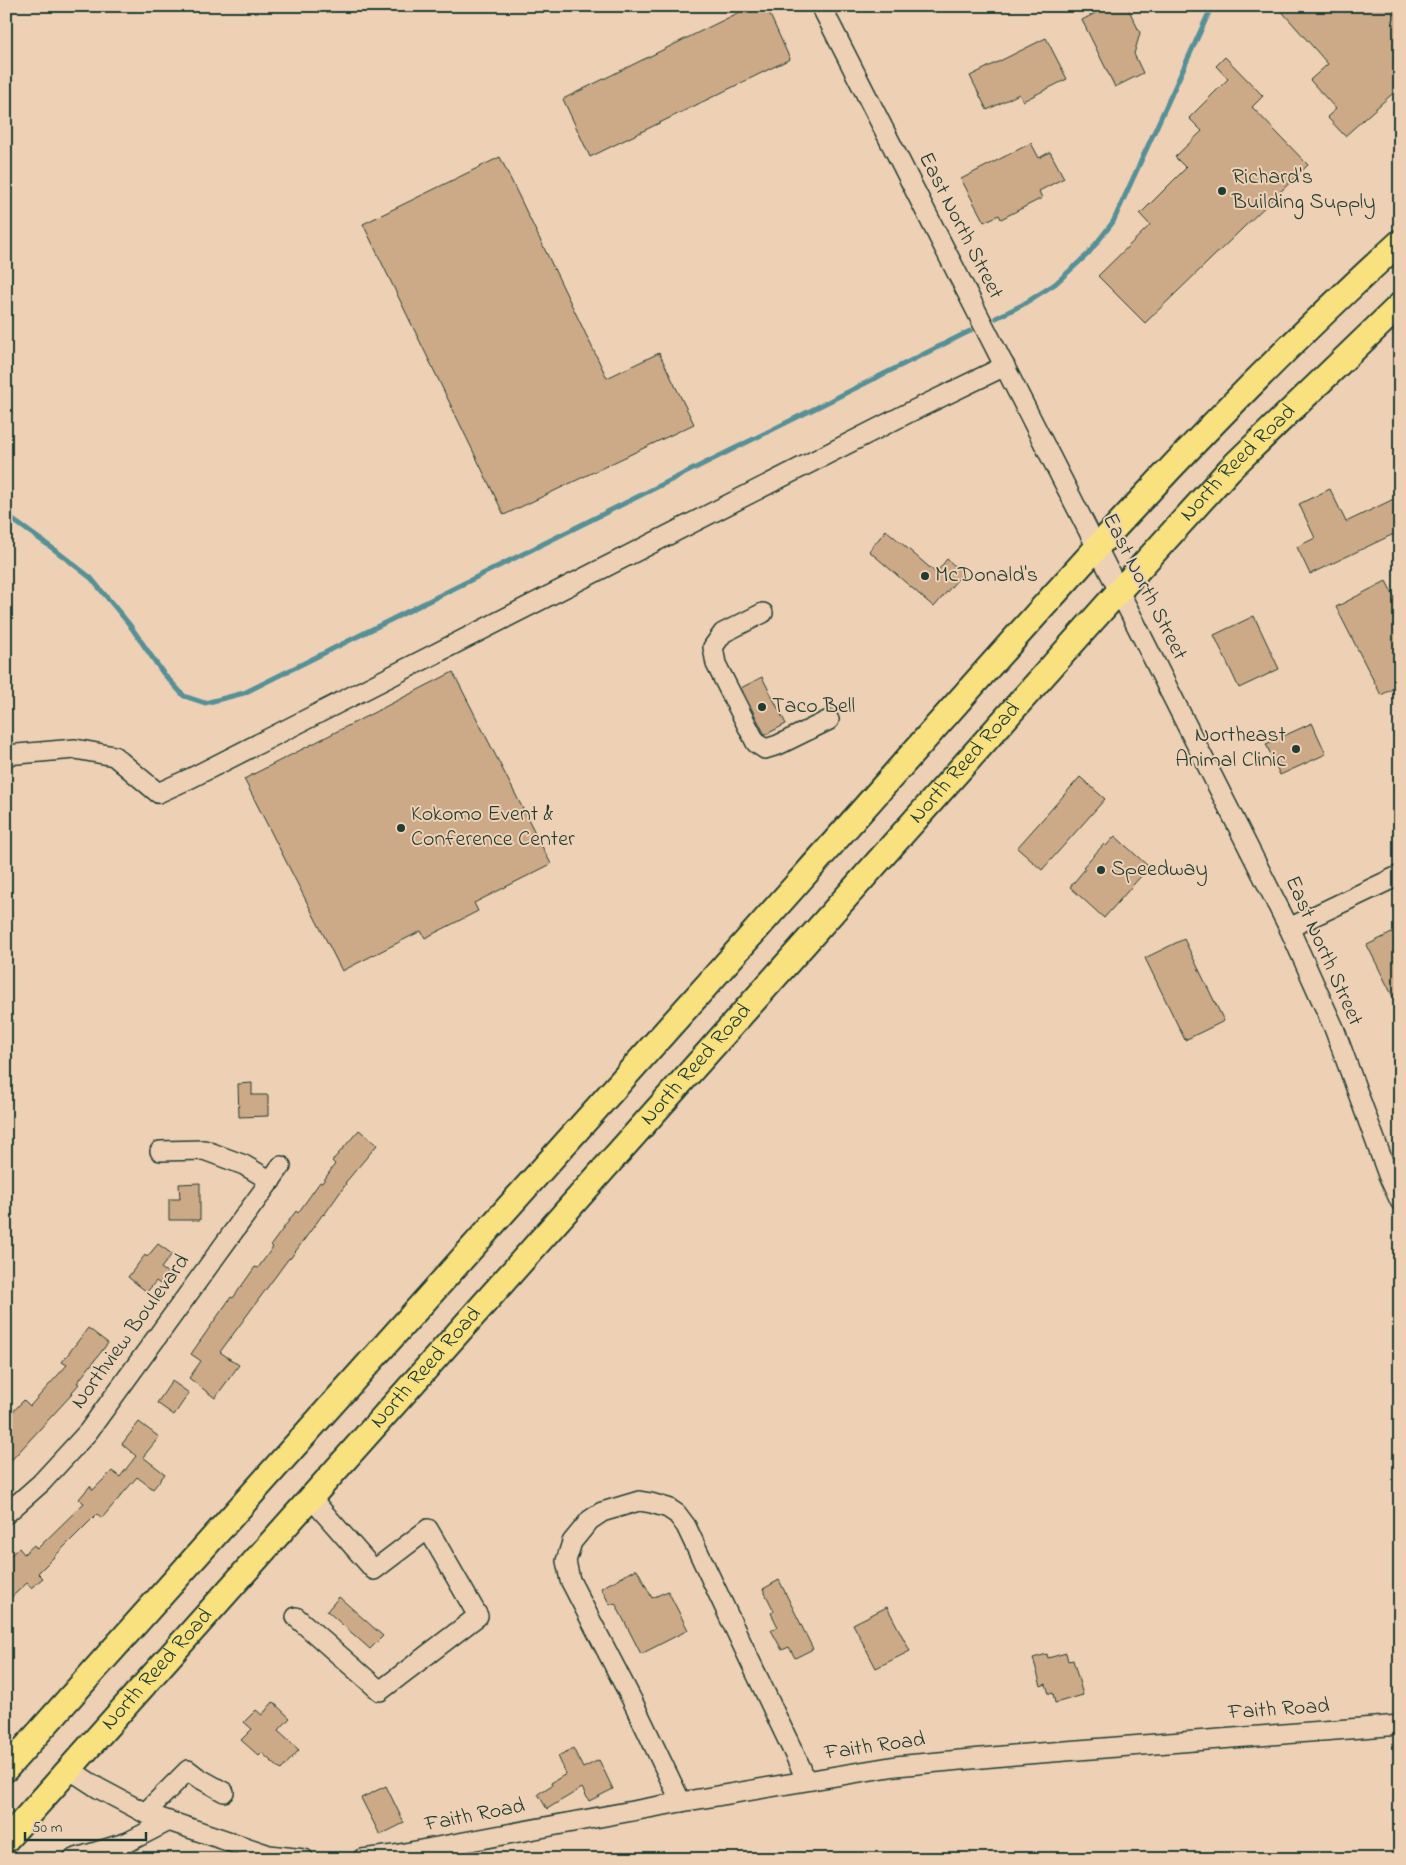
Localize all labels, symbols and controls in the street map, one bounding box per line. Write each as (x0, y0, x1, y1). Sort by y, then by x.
street label: East North Street (909, 147, 1011, 306)
place label: Richard's Building Supply (1231, 162, 1375, 220)
marker: Richard's Building Supply (1216, 185, 1228, 197)
street label: North Reed Road (1173, 397, 1304, 529)
street label: East North Street (1093, 508, 1195, 667)
place label: McDonald's (935, 560, 1038, 592)
marker: McDonald's (919, 570, 931, 582)
place label: Taco Bell (772, 691, 855, 723)
street label: North Reed Road (902, 695, 1029, 832)
marker: Taco Bell (756, 701, 768, 713)
place label: Northeast Animal Clinic (1175, 720, 1287, 777)
marker: Northeast Animal Clinic (1290, 743, 1302, 755)
place label: Kokomo Event & Conference Center (411, 799, 575, 856)
marker: Kokomo Event & Conference Center (395, 822, 407, 834)
place label: Speedway (1111, 854, 1208, 887)
marker: Speedway (1095, 864, 1107, 876)
street label: East North Street (1276, 871, 1371, 1032)
street label: North Reed Road (633, 997, 760, 1133)
street label: Northview Boulevard (64, 1248, 198, 1416)
street label: North Reed Road (363, 1300, 490, 1436)
street label: North Reed Road (94, 1602, 221, 1738)
street label: Faith Road (1226, 1691, 1331, 1730)
street label: Faith Road (822, 1724, 927, 1770)
street label: Faith Road (421, 1791, 528, 1842)
scale bar (25, 1810, 146, 1842)
text: 50 m (32, 1817, 63, 1839)

